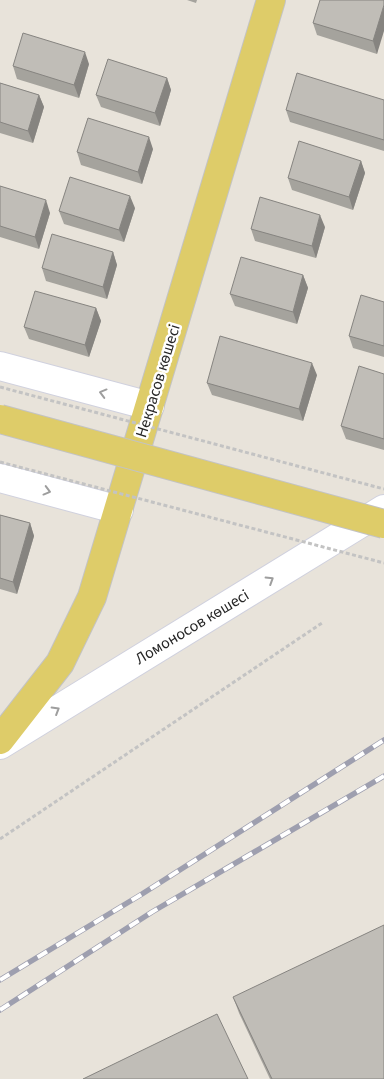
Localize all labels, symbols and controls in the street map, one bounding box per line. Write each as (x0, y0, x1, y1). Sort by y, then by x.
street label: Некрасов көшесі (130, 322, 186, 440)
one-way arrow (99, 388, 108, 399)
one-way arrow (43, 485, 52, 496)
one-way arrow (264, 576, 273, 586)
street label: Ломоносов көшесі (131, 584, 253, 670)
one-way arrow (51, 707, 60, 717)

